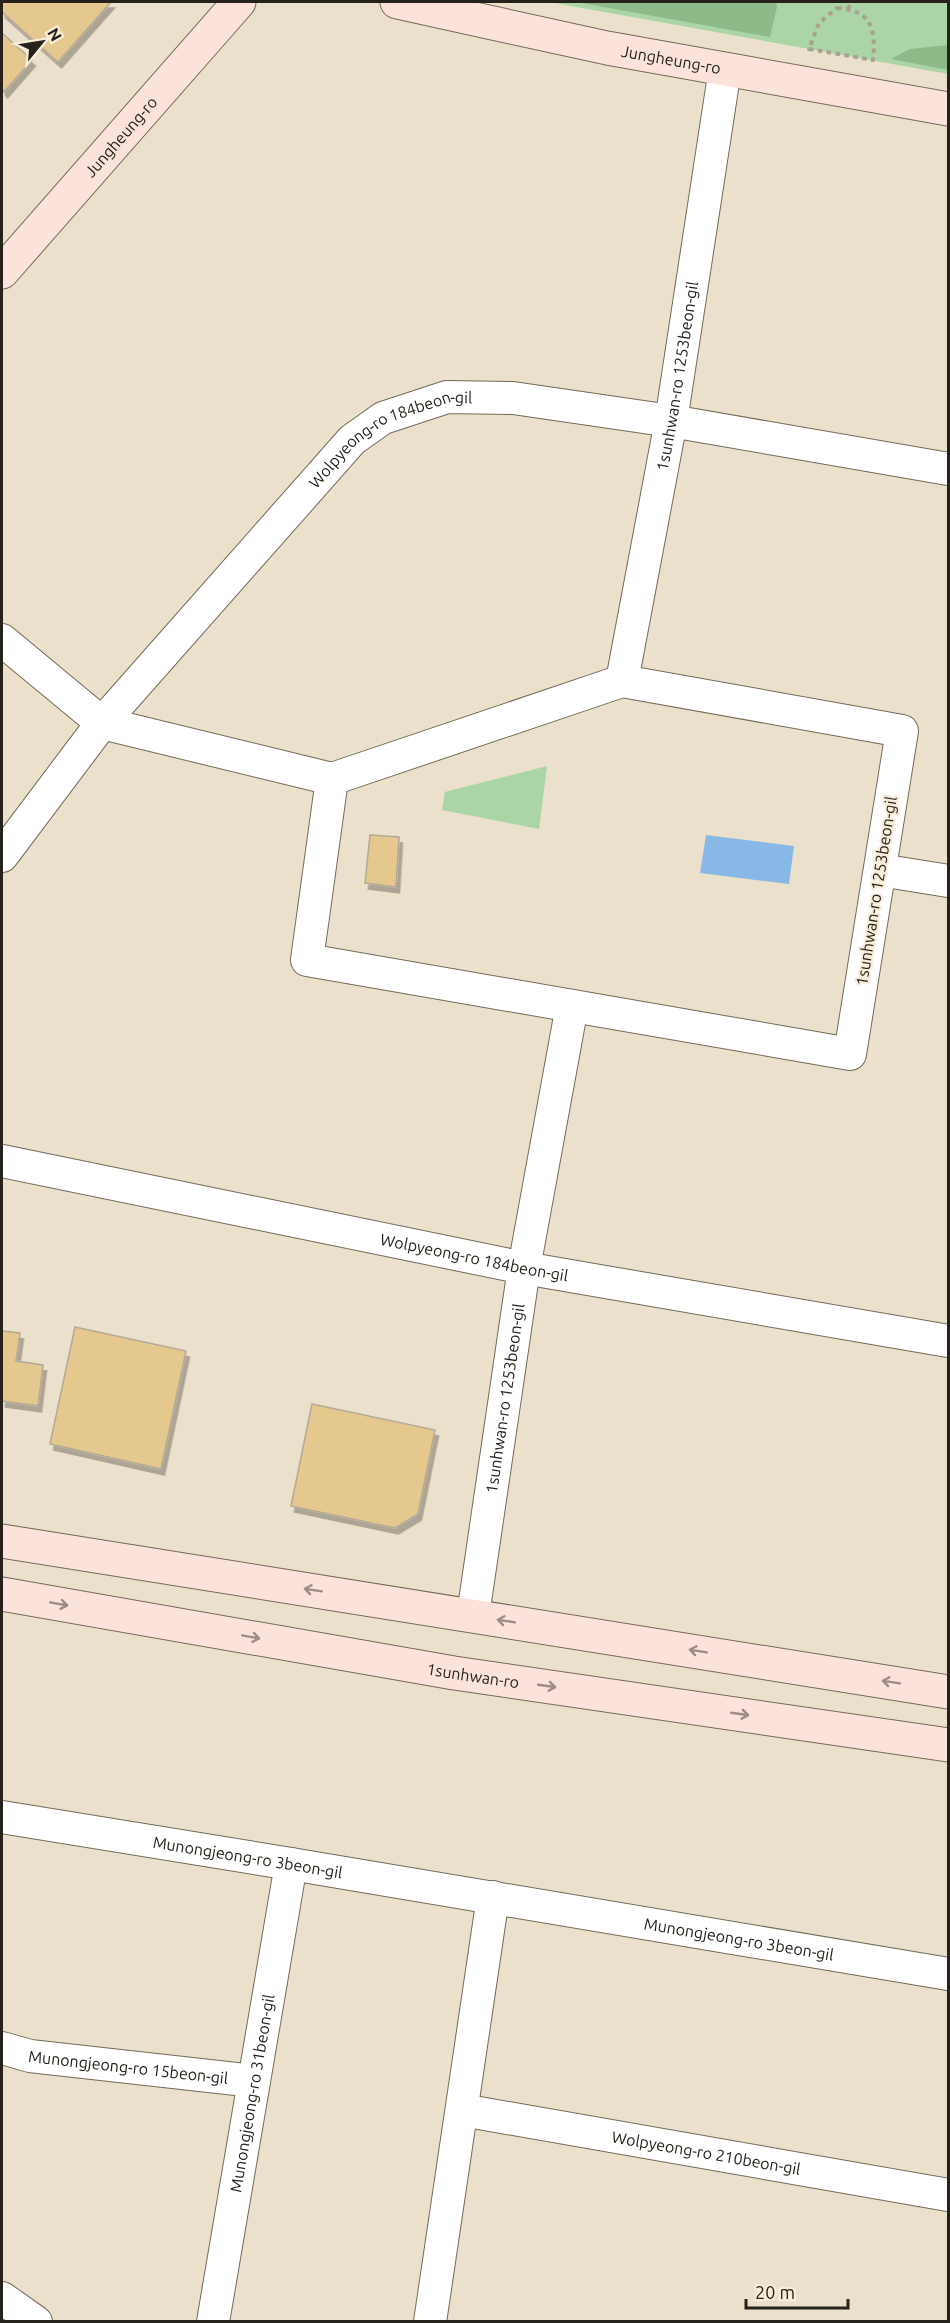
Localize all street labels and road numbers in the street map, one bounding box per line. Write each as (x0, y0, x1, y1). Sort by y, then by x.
street label: Jungheung-ro (620, 42, 722, 77)
street label: Jungheung-ro (81, 93, 161, 181)
street label: 1sunhwan-ro 1253beon-gil (653, 280, 701, 472)
street label: Wolpyeong-ro 184beon-gil (305, 387, 472, 491)
street label: 1sunhwan-ro 1253beon-gil (852, 795, 900, 987)
street label: Wolpyeong-ro 184beon-gil (379, 1230, 570, 1284)
street label: 1sunhwan-ro 1253beon-gil (482, 1302, 528, 1494)
street label: 1sunhwan-ro (425, 1659, 520, 1691)
street label: Munongjeong-ro 3beon-gil (152, 1833, 344, 1881)
street label: Munongjeong-ro 3beon-gil (643, 1914, 835, 1964)
street label: Munongjeong-ro 31beon-gil (226, 1993, 278, 2194)
street label: Munongjeong-ro 15beon-gil (27, 2047, 229, 2087)
street label: Wolpyeong-ro 210beon-gil (611, 2127, 802, 2178)

